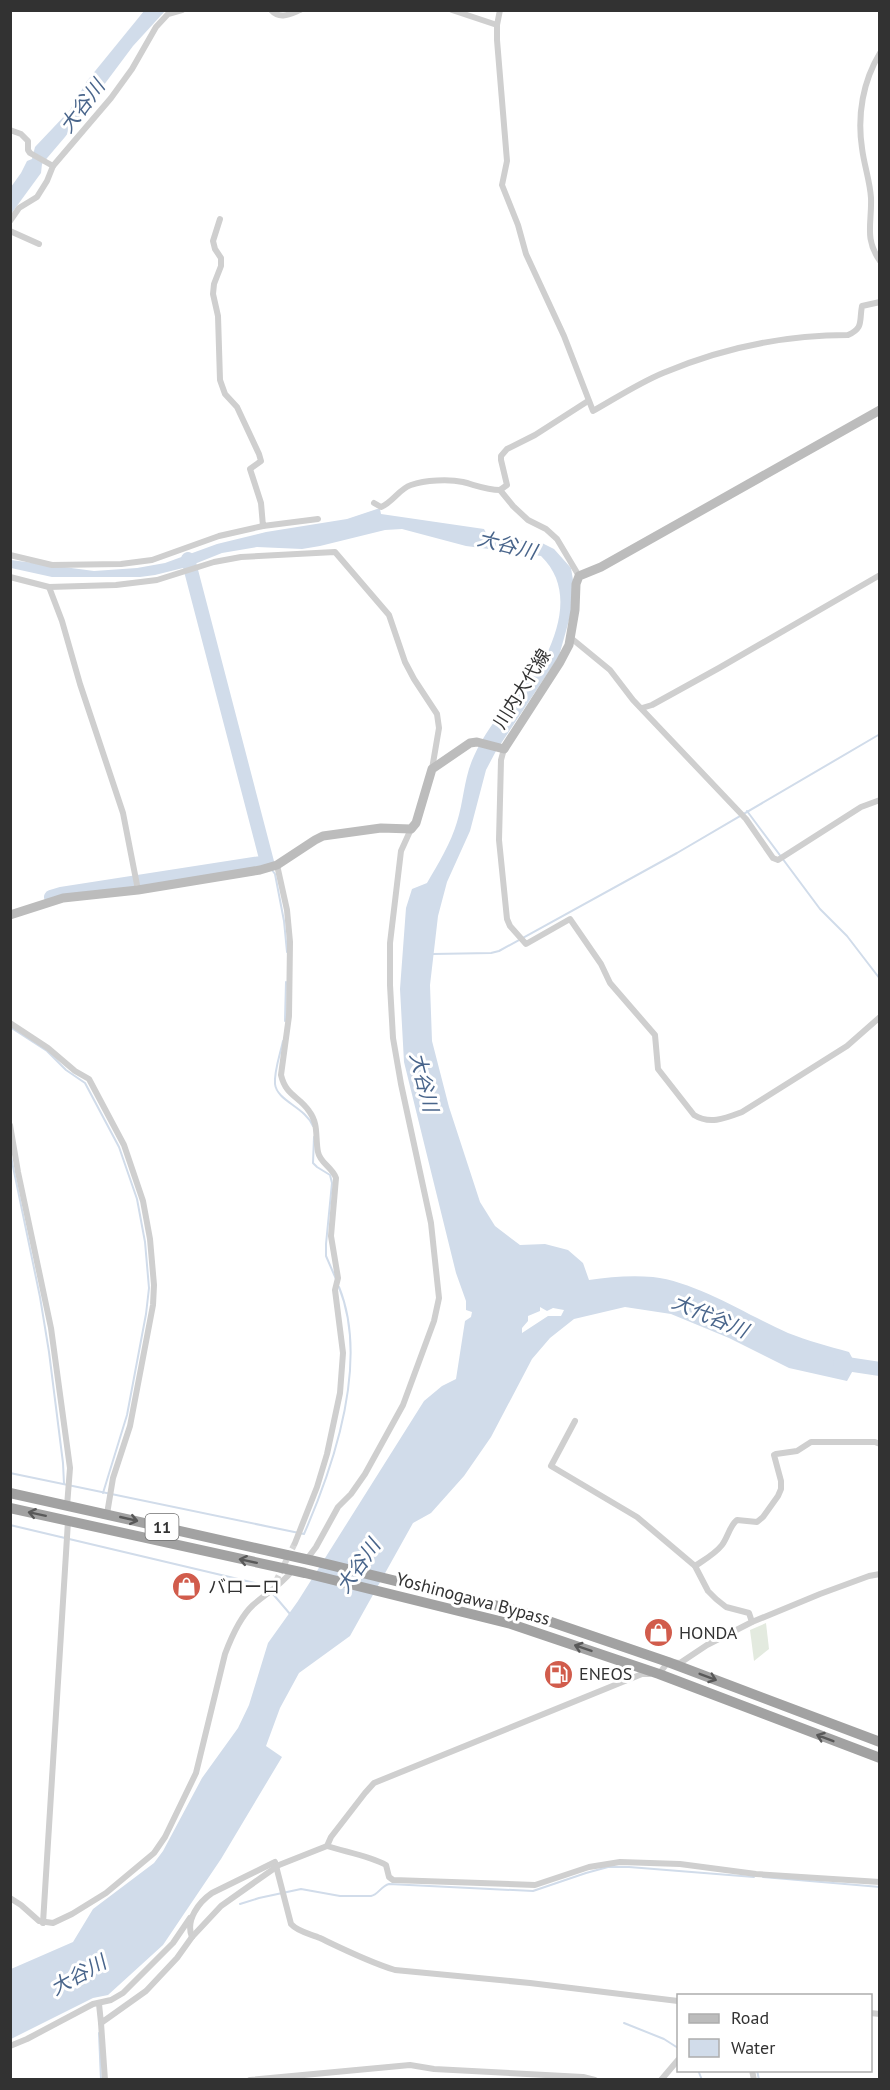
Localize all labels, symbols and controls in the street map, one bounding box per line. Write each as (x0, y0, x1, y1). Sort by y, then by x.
water label: 大谷川 (54, 73, 112, 138)
water label: 大谷川 (475, 525, 541, 565)
street label: 川内大代線 (488, 644, 555, 733)
water label: 大谷川 (404, 1050, 444, 1116)
water label: 大代谷川 (668, 1288, 754, 1344)
one-way arrow (28, 1508, 47, 1519)
one-way arrow (119, 1514, 138, 1526)
road number: 11 (146, 1514, 178, 1540)
water label: 大谷川 (330, 1532, 387, 1598)
one-way arrow (239, 1555, 258, 1566)
street label: Yoshinogawa Bypass (394, 1567, 553, 1630)
shop icon: バローロ (171, 1571, 203, 1603)
place label: バローロ (208, 1575, 280, 1598)
shop icon: HONDA (642, 1617, 674, 1649)
place label: HONDA (679, 1621, 738, 1644)
one-way arrow (574, 1642, 593, 1653)
fuel station icon: ENEOS (542, 1658, 574, 1690)
place label: ENEOS (579, 1662, 632, 1685)
one-way arrow (698, 1672, 717, 1683)
one-way arrow (816, 1732, 834, 1743)
water label: 大谷川 (45, 1948, 112, 2001)
legend (677, 1994, 872, 2072)
text: Road (731, 2006, 769, 2029)
text: Water (731, 2036, 775, 2059)

